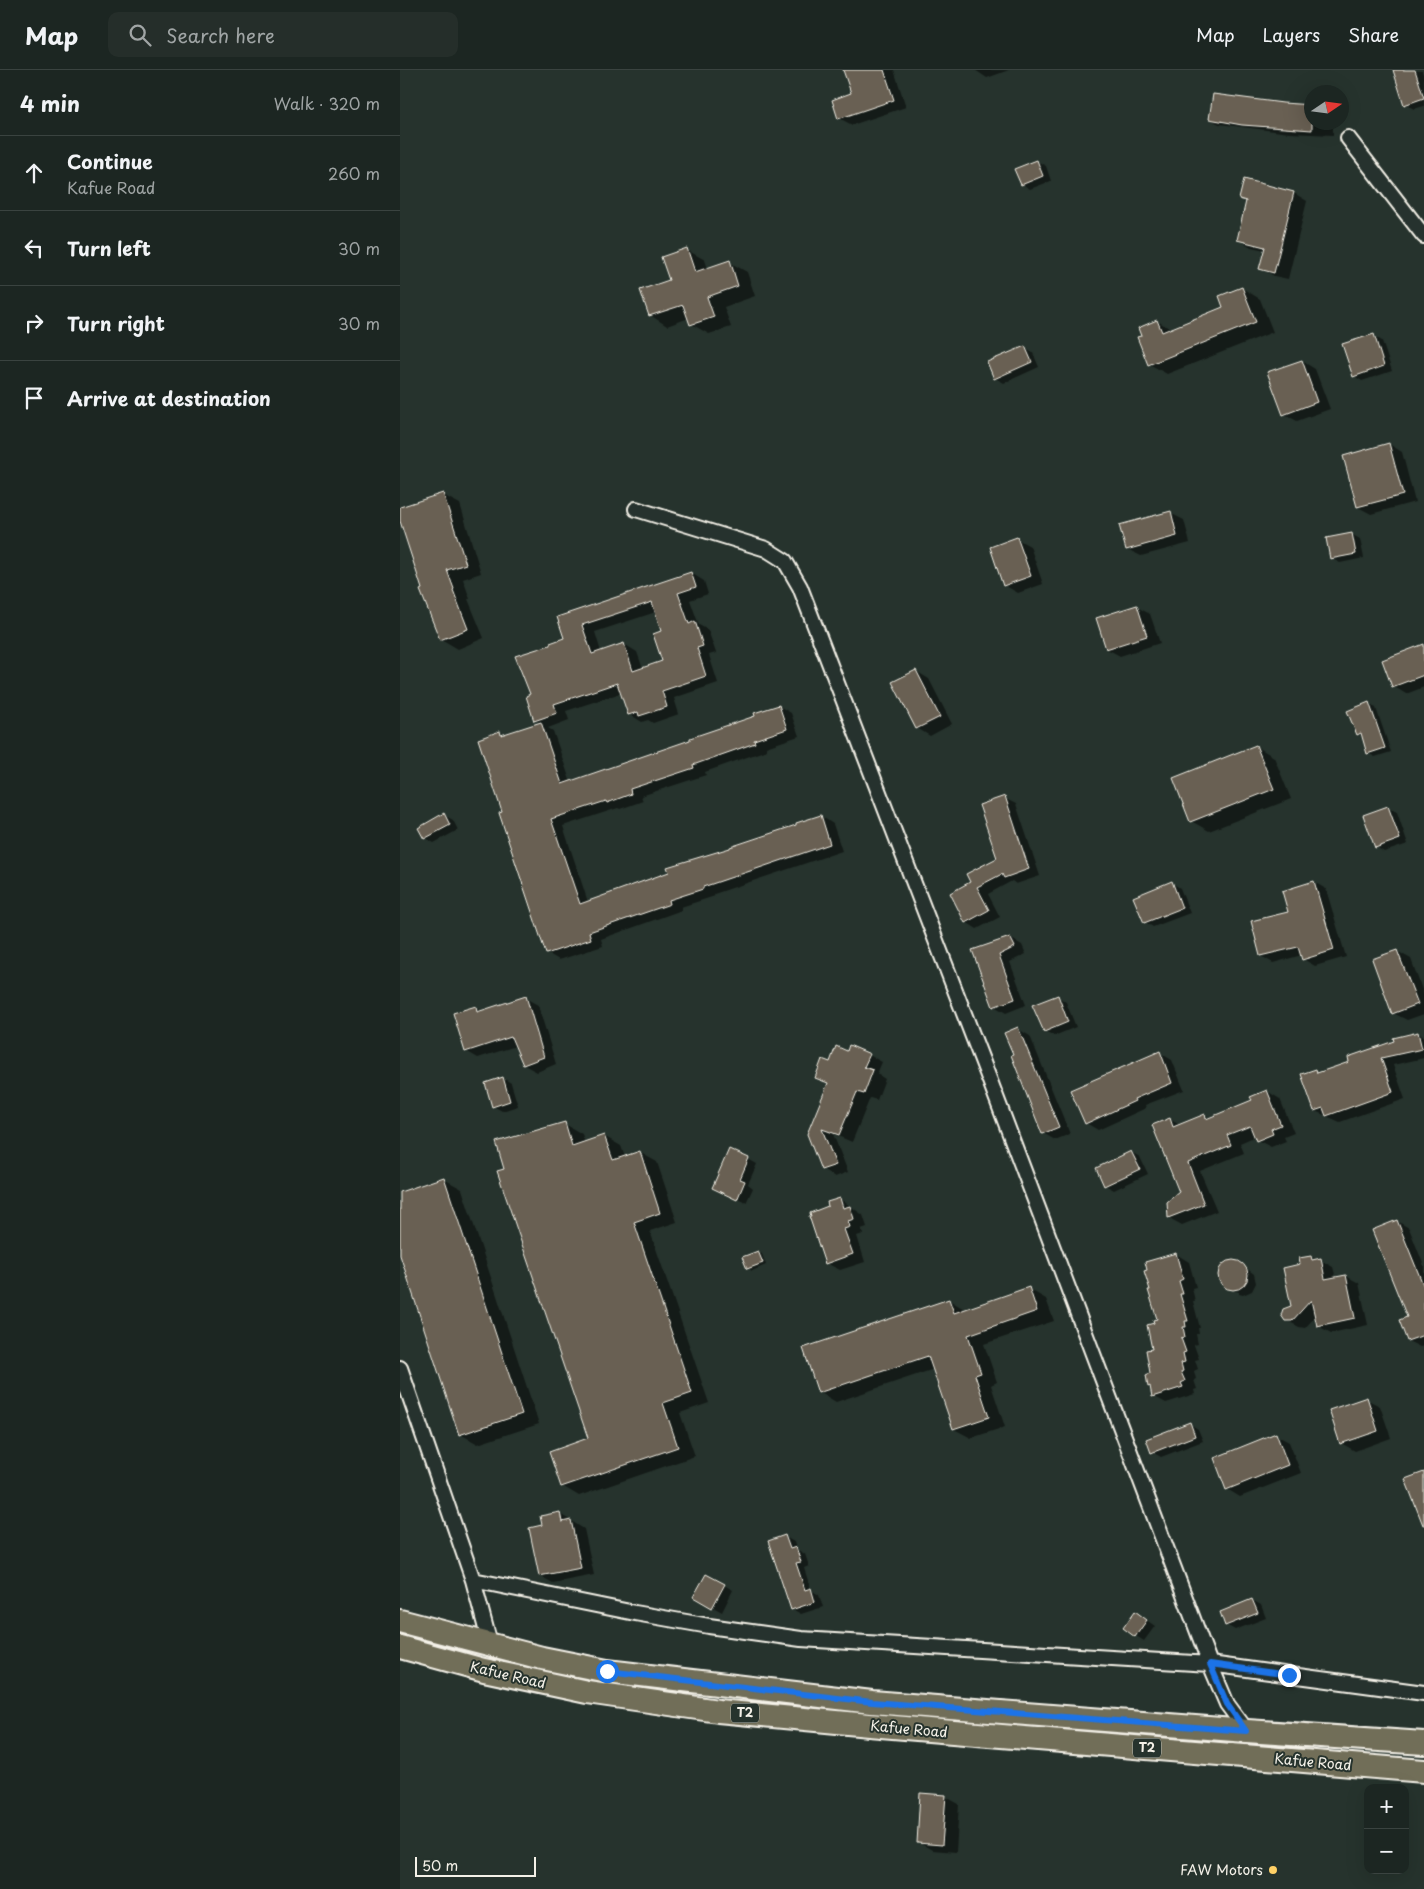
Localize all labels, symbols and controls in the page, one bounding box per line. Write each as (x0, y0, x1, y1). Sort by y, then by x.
search box (108, 12, 458, 57)
text: Map (25, 17, 78, 53)
icon: search (126, 21, 154, 49)
text: Search here (166, 21, 275, 49)
text: Map (1196, 21, 1235, 48)
text: Layers (1263, 21, 1320, 48)
text: Share (1348, 21, 1399, 48)
north arrow (1304, 85, 1349, 130)
text: 4 min (20, 87, 80, 119)
text: Walk · 320 m (274, 91, 380, 115)
text: Continue (67, 147, 153, 175)
icon: ahead (20, 159, 48, 187)
text: 260 m (328, 161, 380, 185)
text: Kafue Road (67, 175, 155, 199)
icon: left (20, 234, 48, 262)
text: Turn left (67, 234, 151, 262)
text: 30 m (338, 236, 380, 260)
icon: right (20, 309, 48, 337)
text: Turn right (67, 309, 165, 337)
text: 30 m (338, 311, 380, 335)
icon: arrive (20, 384, 48, 412)
text: Arrive at destination (67, 384, 271, 412)
street label: Kafue Road (468, 1656, 548, 1693)
route start (596, 1660, 619, 1683)
route end (1278, 1664, 1301, 1687)
road number: T2 (731, 1704, 759, 1722)
street label: Kafue Road (870, 1715, 948, 1742)
road number: T2 (1133, 1739, 1161, 1758)
street label: Kafue Road (1274, 1748, 1352, 1775)
map controls (1364, 1784, 1409, 1874)
button: + (1364, 1784, 1409, 1829)
button: − (1364, 1829, 1409, 1874)
scale bar (415, 1854, 536, 1877)
text: 50 m (422, 1855, 458, 1876)
place label: FAW Motors (1180, 1859, 1263, 1880)
marker: FAW Motors (1267, 1864, 1279, 1876)

